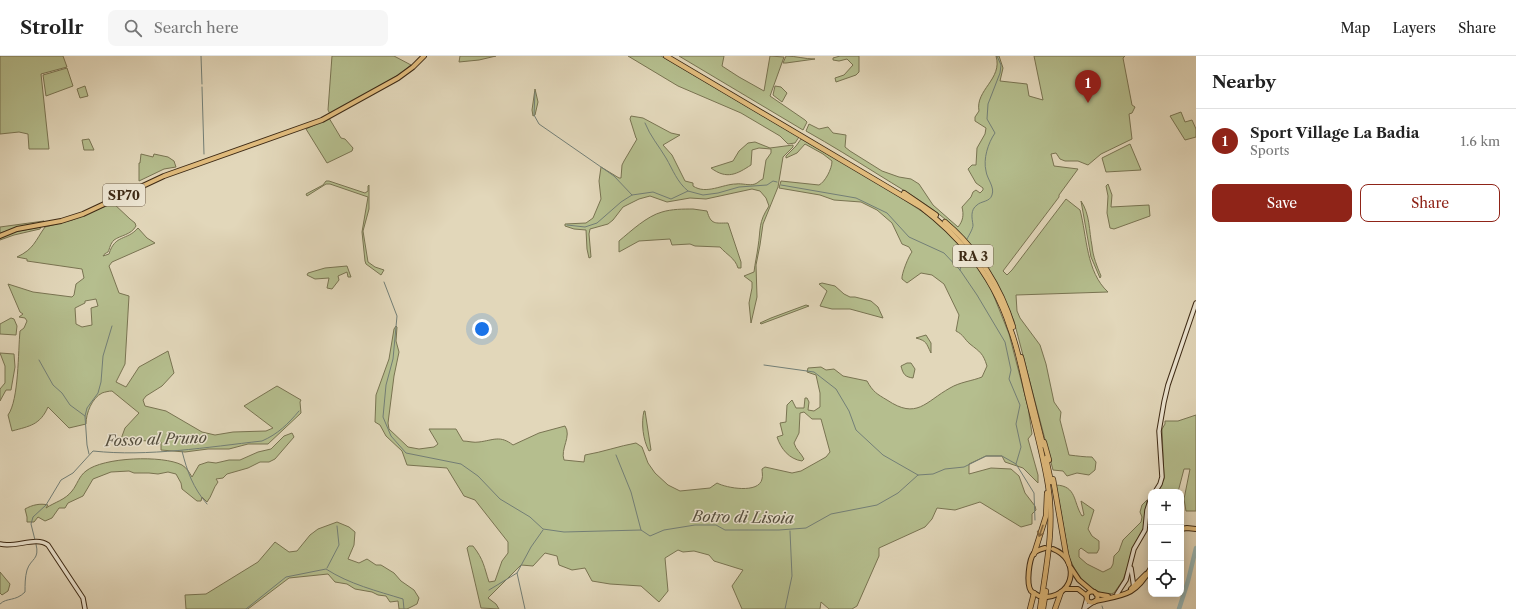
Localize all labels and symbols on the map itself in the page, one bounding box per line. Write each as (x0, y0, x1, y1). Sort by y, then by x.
pin: 1 (1075, 70, 1101, 103)
road number: SP70 (103, 184, 145, 206)
road number: RA 3 (953, 245, 993, 267)
your location (472, 319, 492, 339)
water label: Fosso al Pruno (104, 428, 207, 450)
water label: Botro di Lisoia (691, 507, 794, 527)
one-way arrow (1037, 524, 1044, 537)

